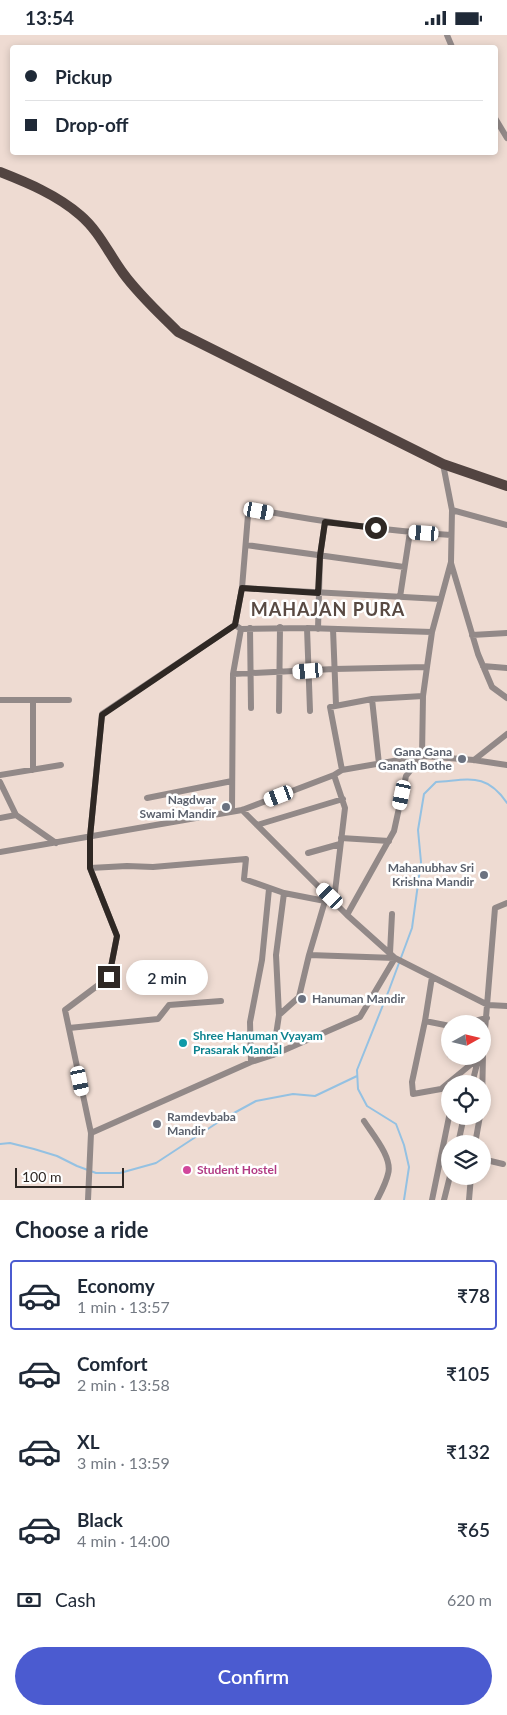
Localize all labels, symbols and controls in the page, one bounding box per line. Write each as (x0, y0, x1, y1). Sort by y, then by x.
text: 13:54 (25, 6, 74, 29)
text: Pickup (55, 65, 112, 88)
text: Drop-off (55, 113, 129, 136)
car (242, 501, 275, 521)
route start (365, 517, 387, 539)
car (408, 524, 439, 542)
district label: MAHAJAN PURA (251, 598, 405, 620)
car (292, 662, 323, 680)
place label: Gana Gana Ganath Bothe (378, 744, 453, 773)
marker: Gana Gana Ganath Bothe (456, 753, 468, 765)
car (391, 779, 412, 811)
car (262, 784, 295, 808)
place label: Nagdwar Swami Mandir (140, 792, 217, 821)
marker: Nagdwar Swami Mandir (220, 801, 232, 813)
place label: Mahanubhav Sri Krishna Mandir (388, 860, 475, 889)
marker: Mahanubhav Sri Krishna Mandir (478, 869, 490, 881)
car (313, 880, 346, 912)
callout: 2 min (126, 959, 209, 995)
route end (98, 966, 120, 988)
text: 2 min (147, 968, 187, 987)
place label: Hanuman Mandir (312, 991, 405, 1006)
marker: Hanuman Mandir (296, 993, 308, 1005)
north arrow (441, 1015, 491, 1065)
map controls (441, 1015, 491, 1185)
place label: Shree Hanuman Vyayam Prasarak Mandal (193, 1028, 323, 1057)
marker: Shree Hanuman Vyayam Prasarak Mandal (177, 1037, 189, 1049)
car (69, 1065, 90, 1097)
button: locate (441, 1075, 491, 1125)
place label: Ramdevbaba Mandir (167, 1109, 236, 1138)
marker: Ramdevbaba Mandir (151, 1118, 163, 1130)
button: layers (441, 1135, 491, 1185)
place label: Student Hostel (197, 1162, 277, 1177)
marker: Student Hostel (181, 1164, 193, 1176)
scale bar (15, 1165, 124, 1188)
text: 100 m (22, 1168, 61, 1185)
text: Choose a ride (15, 1216, 149, 1243)
icon: car (17, 1273, 62, 1318)
text: Economy (77, 1274, 155, 1297)
text: ₹78 (457, 1284, 490, 1307)
text: 1 min · 13:57 (77, 1297, 170, 1316)
icon: car (17, 1351, 62, 1396)
text: Comfort (77, 1352, 148, 1375)
text: ₹105 (446, 1362, 490, 1385)
text: 2 min · 13:58 (77, 1375, 170, 1394)
icon: car (17, 1429, 62, 1474)
text: XL (77, 1430, 100, 1453)
text: ₹132 (446, 1440, 490, 1463)
text: 3 min · 13:59 (77, 1453, 170, 1472)
icon: car (17, 1507, 62, 1552)
text: Black (77, 1508, 123, 1531)
text: ₹65 (457, 1518, 490, 1541)
text: 4 min · 14:00 (77, 1531, 170, 1550)
icon: cash (15, 1586, 43, 1614)
text: Cash (55, 1588, 96, 1611)
text: 620 m (447, 1590, 492, 1609)
button: Confirm (15, 1647, 492, 1705)

